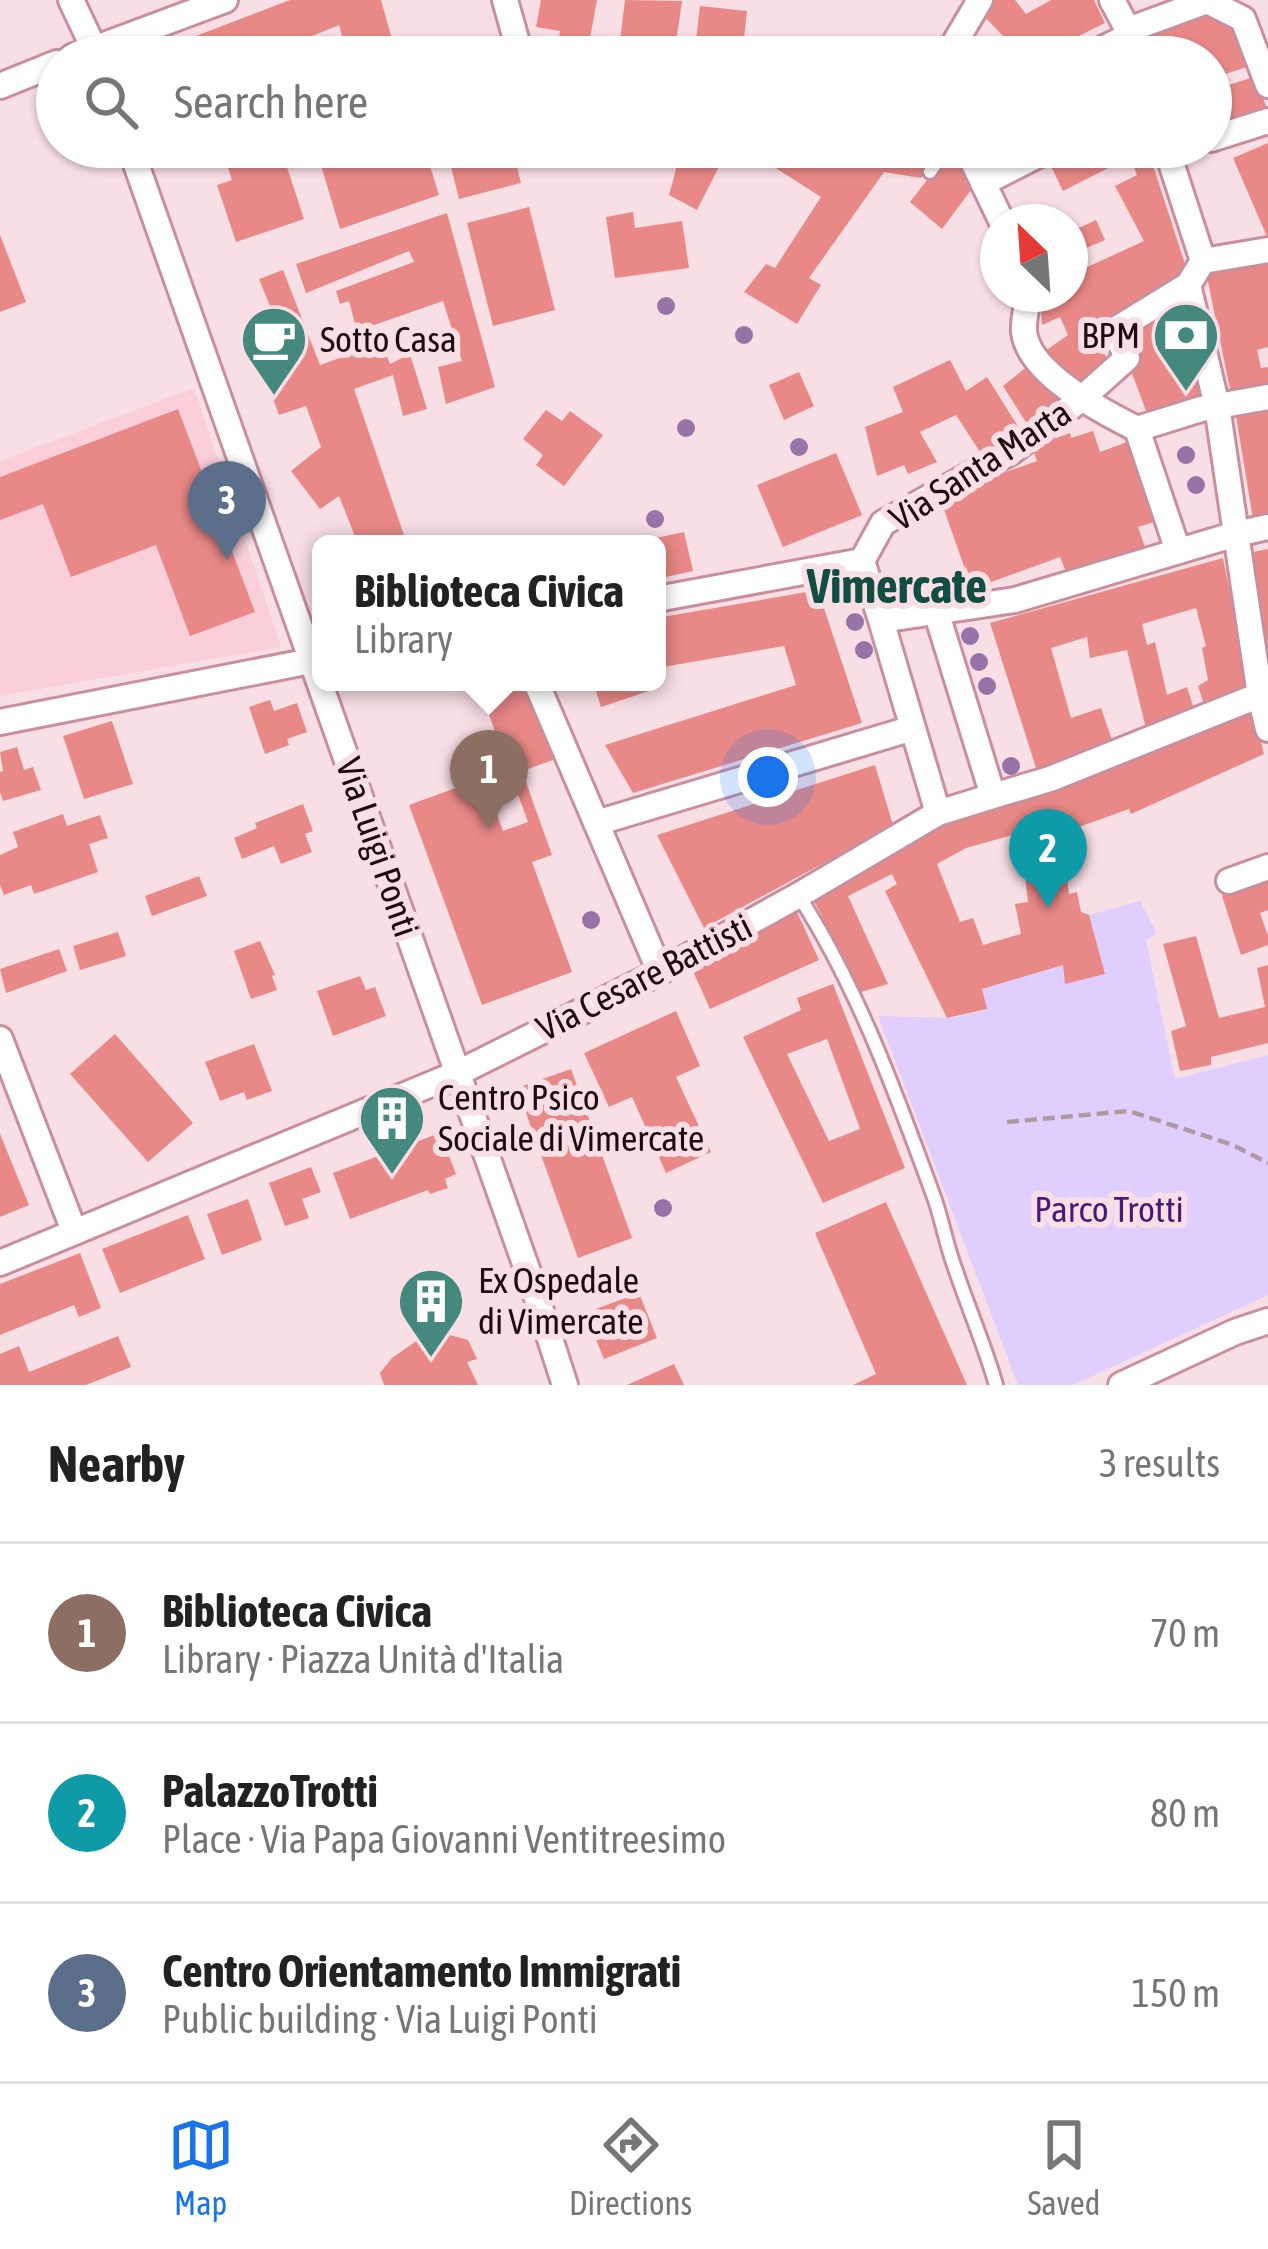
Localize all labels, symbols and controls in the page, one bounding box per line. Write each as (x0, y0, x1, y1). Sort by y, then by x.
search box (36, 36, 1232, 168)
icon: search (78, 69, 144, 135)
text: Search here (174, 76, 368, 128)
north arrow (980, 204, 1088, 312)
bank icon: BPM (1151, 300, 1221, 394)
cafe icon: Sotto Casa (239, 304, 309, 398)
place label: BPM (1081, 314, 1140, 356)
place label: Sotto Casa (320, 318, 457, 360)
street label: Via Santa Marta (882, 391, 1078, 539)
pin: 3 (188, 461, 266, 560)
popup (312, 535, 666, 691)
district label: Vimercate (806, 558, 987, 613)
text: Biblioteca Civica (354, 565, 624, 617)
text: Library (354, 617, 453, 661)
pin: 1 (450, 730, 528, 829)
your location (738, 747, 798, 807)
street label: Via Luigi Ponti (328, 752, 428, 942)
pin: 2 (1009, 809, 1087, 908)
street label: Via Cesare Battisti (529, 905, 759, 1049)
place label: Centro Psico Sociale di Vimercate (438, 1076, 704, 1159)
building icon: Centro Psico Sociale di Vimercate (357, 1083, 427, 1177)
park label: Parco Trotti (1034, 1188, 1184, 1230)
place label: Ex Ospedale di Vimercate (478, 1259, 644, 1342)
building icon: Ex Ospedale di Vimercate (396, 1266, 466, 1360)
text: Nearby (48, 1434, 185, 1493)
text: 3 results (1099, 1441, 1220, 1485)
text: Biblioteca Civica (162, 1585, 432, 1637)
text: 1 (78, 1611, 96, 1655)
text: 70 m (1150, 1611, 1220, 1655)
text: Library · Piazza Unità d'Italia (162, 1637, 564, 1681)
text: PalazzoTrotti (162, 1765, 378, 1817)
text: 2 (78, 1791, 96, 1835)
text: 80 m (1150, 1791, 1220, 1835)
text: Place · Via Papa Giovanni Ventitreesimo (162, 1817, 726, 1861)
text: Centro Orientamento Immigrati (162, 1945, 681, 1997)
text: 3 (78, 1971, 96, 2015)
text: 150 m (1132, 1971, 1220, 2015)
text: Public building · Via Luigi Ponti (162, 1997, 598, 2041)
tab: Map (168, 2112, 234, 2222)
tab: Directions (569, 2112, 692, 2222)
tab: Saved (1027, 2112, 1100, 2222)

